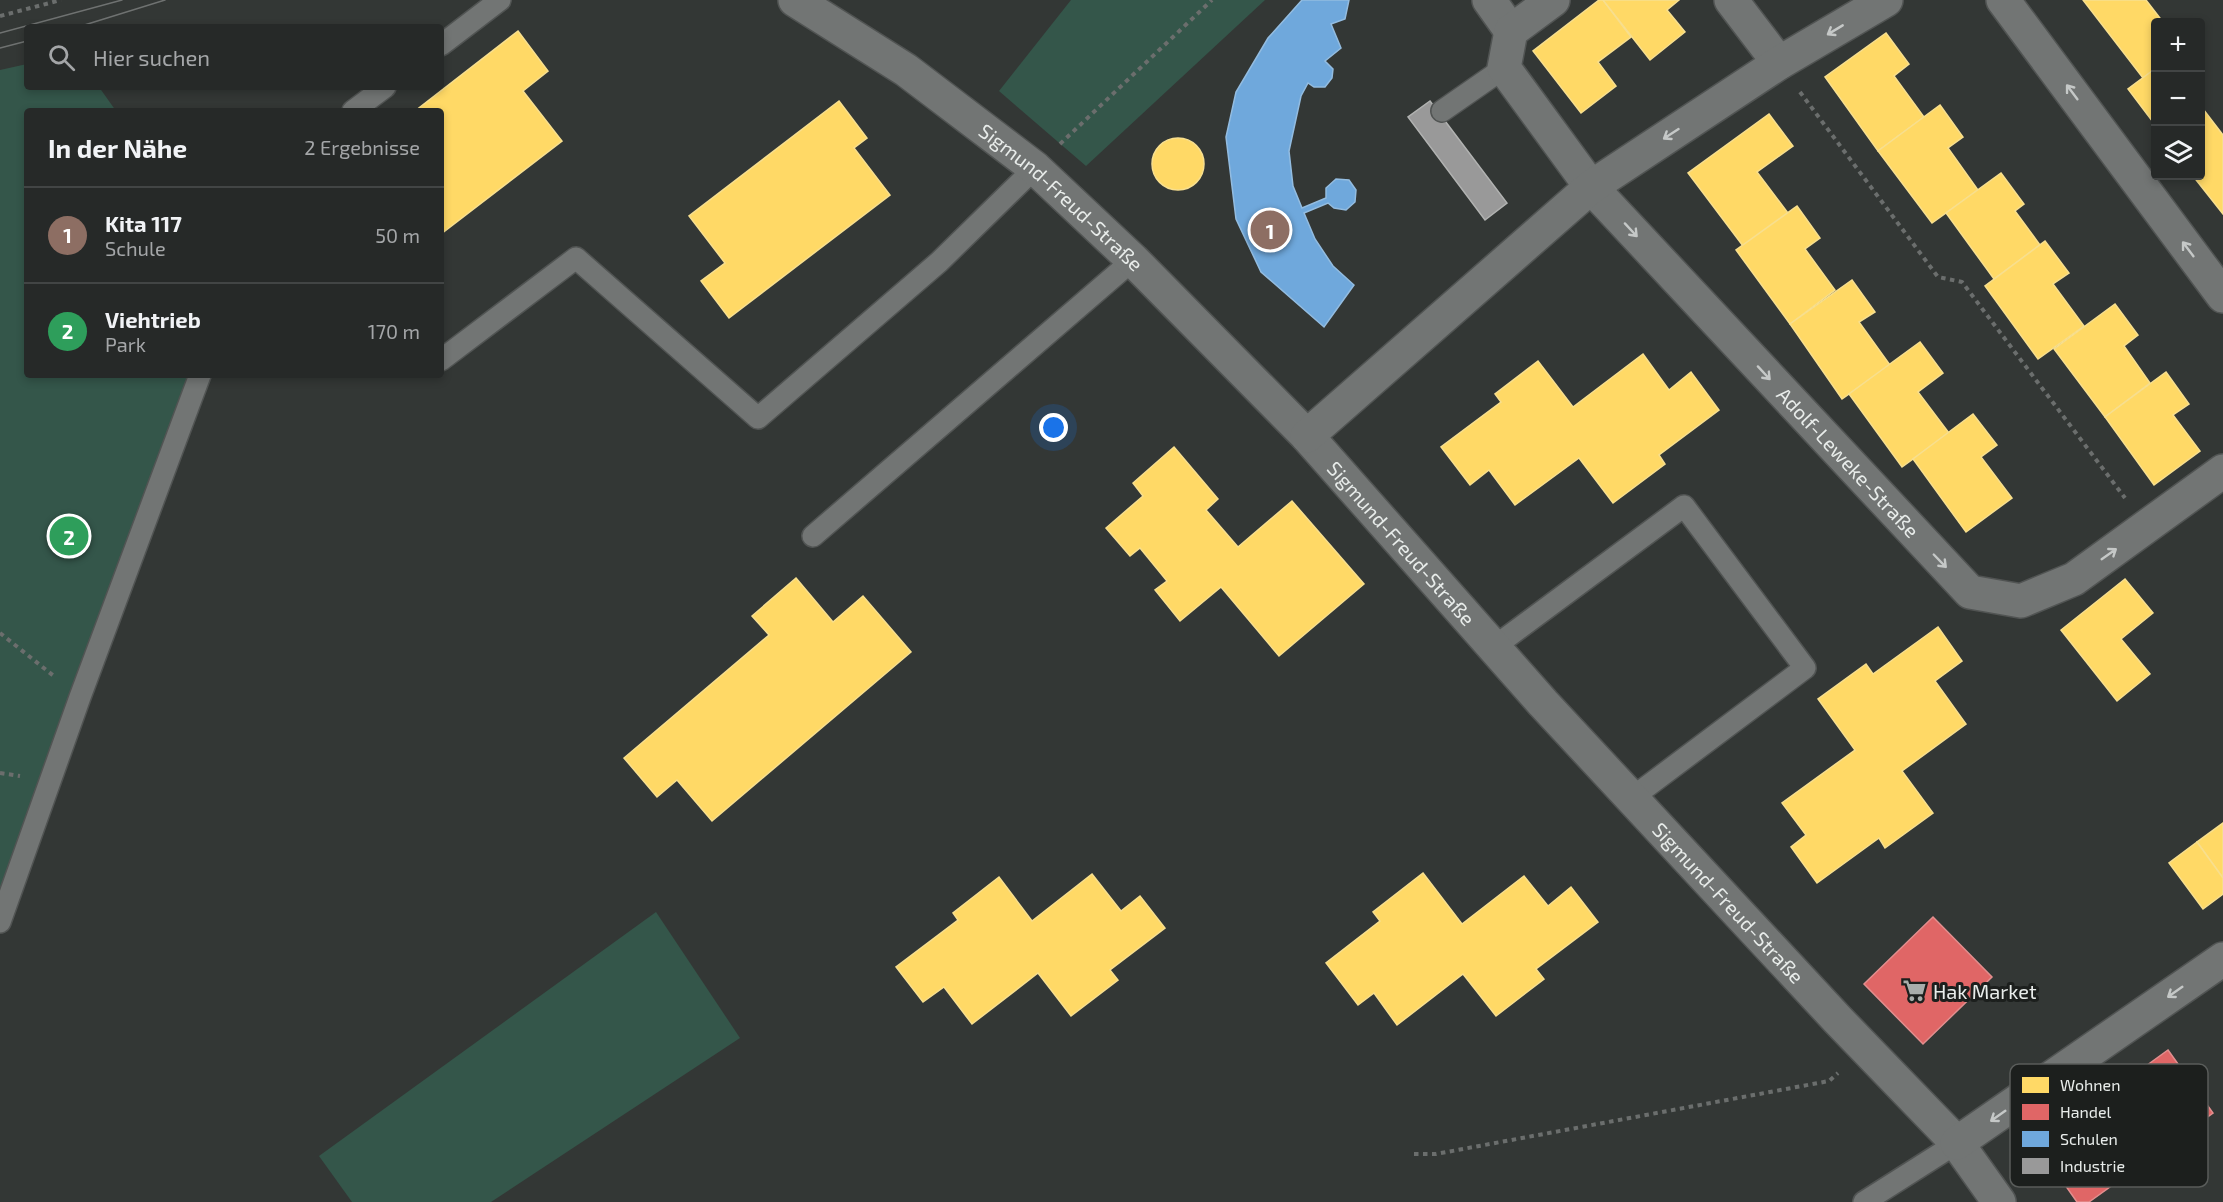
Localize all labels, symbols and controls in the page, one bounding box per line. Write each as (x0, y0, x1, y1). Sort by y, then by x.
map controls (2151, 18, 2205, 180)
button: + (2151, 18, 2205, 72)
search box (24, 24, 444, 90)
one-way arrow (1827, 24, 1844, 36)
icon: search (45, 41, 78, 74)
text: Hier suchen (93, 44, 210, 70)
button: − (2151, 72, 2205, 126)
one-way arrow (2065, 85, 2078, 101)
street label: Sigmund-Freud-Straße (975, 118, 1148, 275)
button: layers (2151, 126, 2205, 180)
one-way arrow (1663, 129, 1680, 141)
text: In der Nähe (48, 132, 187, 163)
text: 2 Ergebnisse (304, 135, 420, 159)
pin: 1 (1250, 208, 1290, 252)
text: Kita 117 (105, 210, 182, 236)
one-way arrow (1624, 222, 1638, 237)
text: 1 (63, 223, 72, 247)
text: 50 m (375, 223, 420, 247)
text: Schule (105, 236, 166, 260)
one-way arrow (2182, 241, 2194, 257)
text: Viehtrieb (105, 306, 201, 332)
text: 2 (62, 319, 73, 343)
text: 170 m (368, 319, 420, 343)
text: Park (105, 332, 146, 356)
one-way arrow (1757, 365, 1771, 380)
street label: Adolf-Leweke-Straße (1772, 382, 1924, 542)
your location (1039, 413, 1068, 442)
street label: Sigmund-Freud-Straße (1323, 456, 1480, 630)
pin: 2 (50, 514, 88, 558)
one-way arrow (2100, 548, 2117, 560)
one-way arrow (1933, 553, 1947, 568)
street label: Sigmund-Freud-Straße (1648, 817, 1809, 988)
supermarket icon: Hak Market (1902, 978, 1928, 1004)
place label: Hak Market (1933, 979, 2037, 1003)
one-way arrow (2167, 986, 2184, 998)
legend (2010, 1064, 2208, 1187)
text: Wohnen (2060, 1075, 2120, 1094)
text: Handel (2060, 1102, 2112, 1121)
one-way arrow (1990, 1110, 2006, 1122)
text: Schulen (2060, 1129, 2118, 1148)
text: Industrie (2060, 1156, 2125, 1175)

